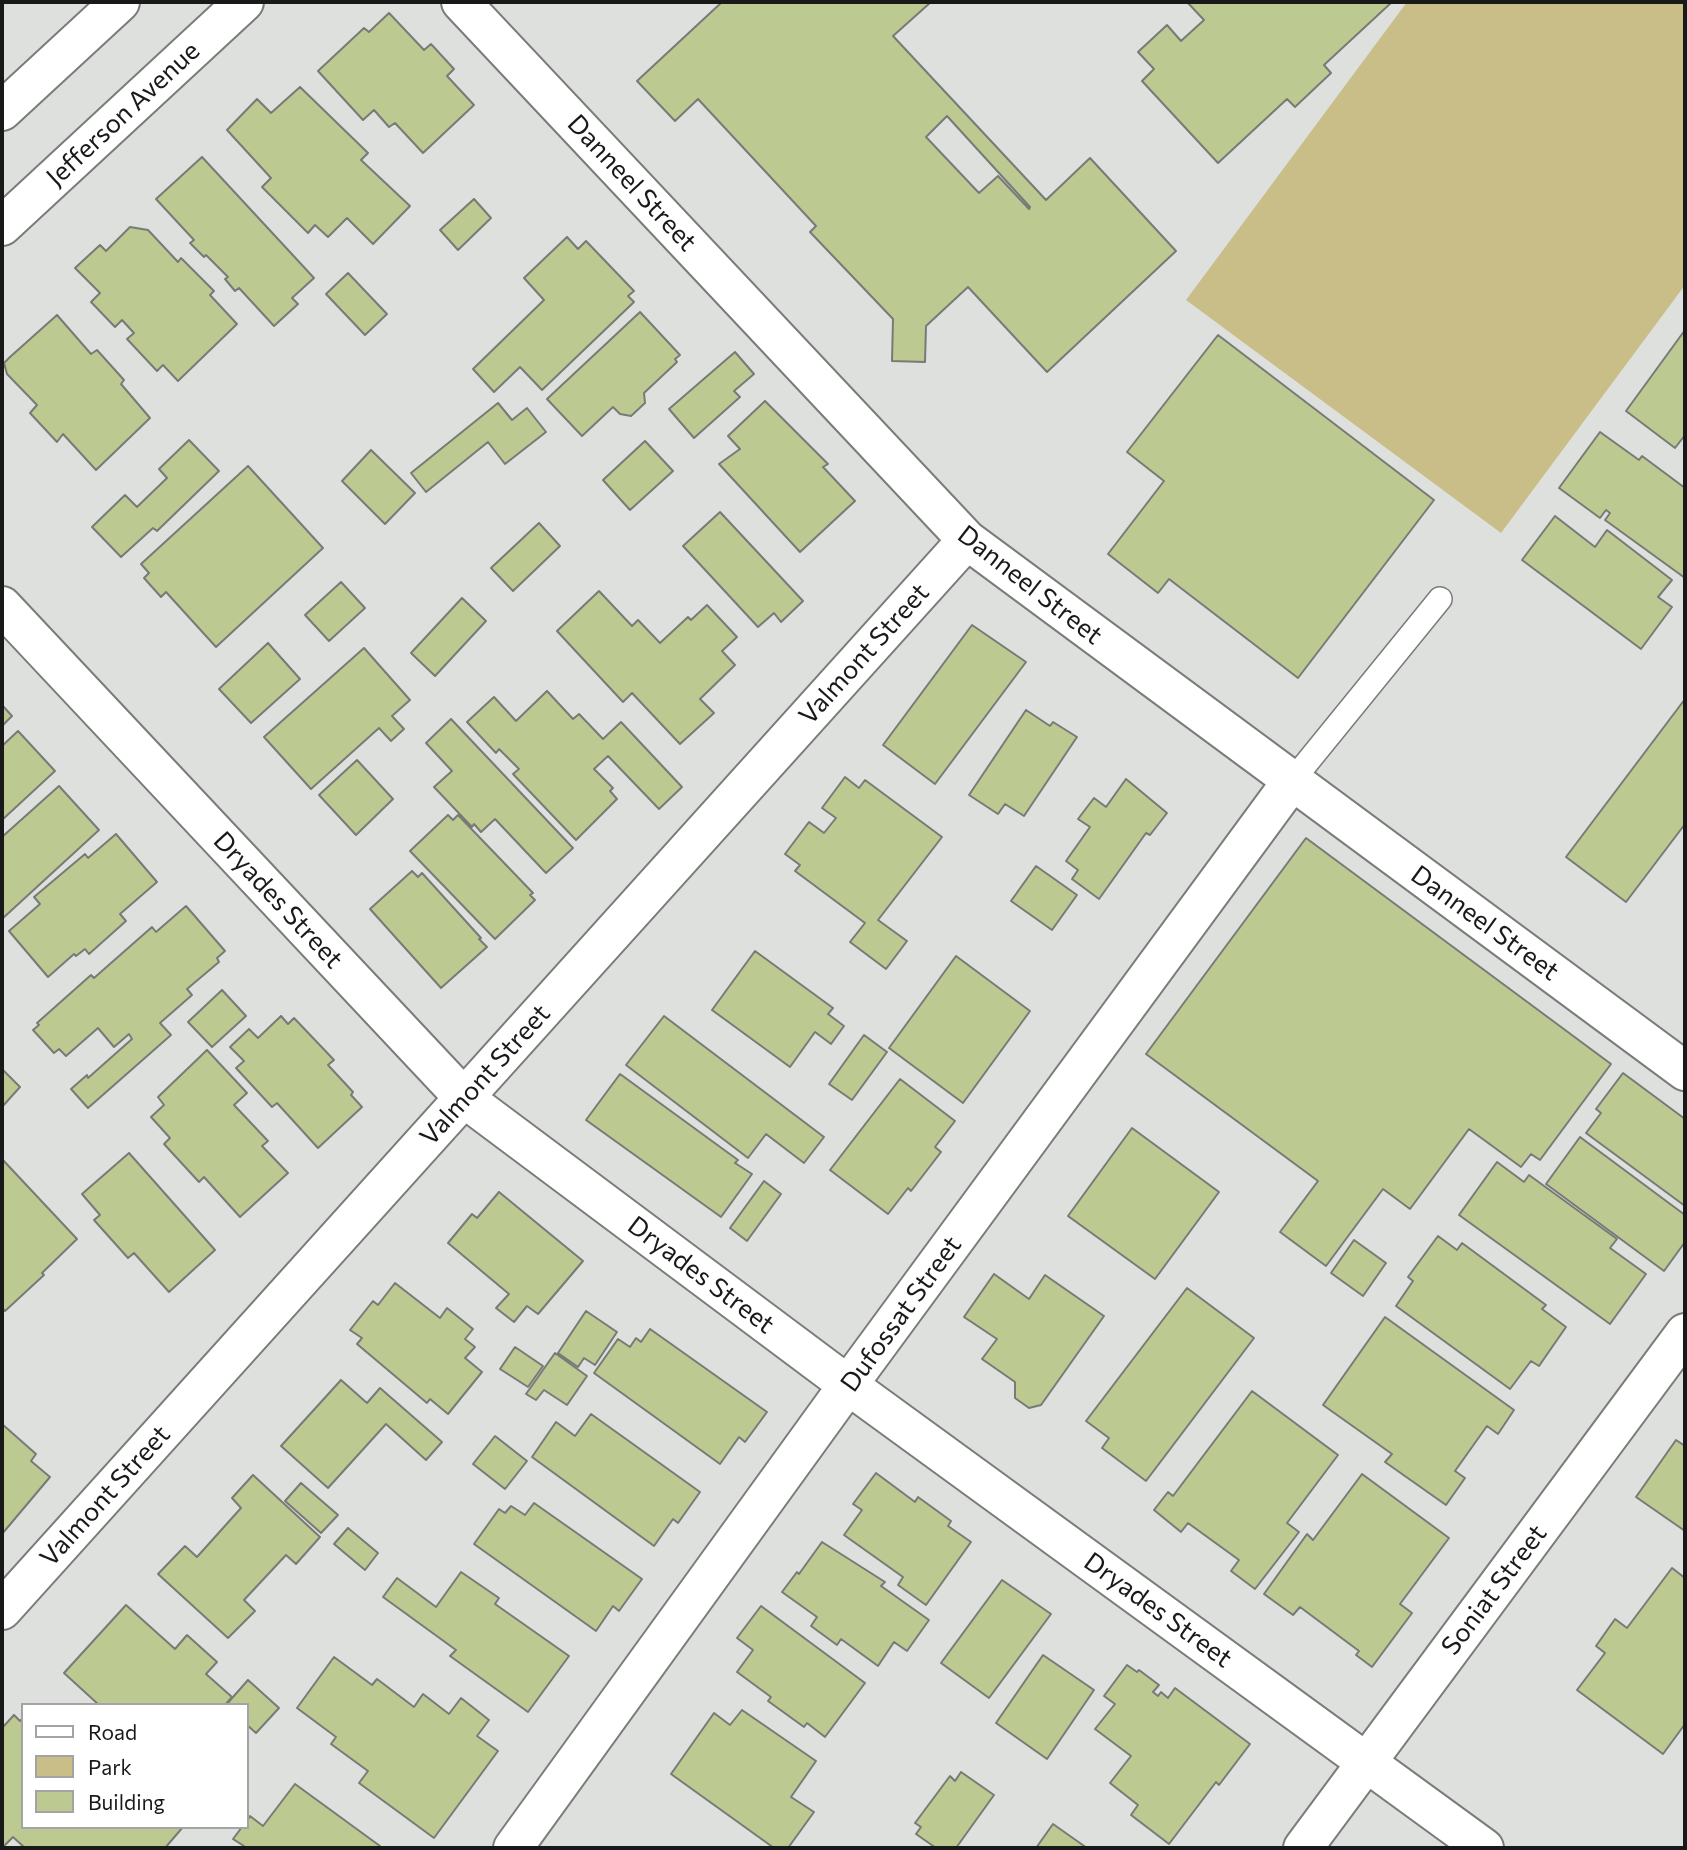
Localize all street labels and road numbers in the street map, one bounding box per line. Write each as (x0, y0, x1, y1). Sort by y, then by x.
street label: Jefferson Avenue (40, 35, 206, 193)
street label: Danneel Street (561, 108, 703, 258)
street label: Danneel Street (951, 519, 1109, 651)
street label: Valmont Street (793, 577, 935, 731)
street label: Dryades Street (207, 825, 349, 975)
street label: Danneel Street (1405, 859, 1565, 987)
street label: Valmont Street (414, 998, 556, 1152)
street label: Dryades Street (622, 1210, 780, 1340)
street label: Dufossat Street (834, 1230, 968, 1398)
street label: Valmont Street (34, 1419, 176, 1573)
street label: Soniat Street (1435, 1519, 1553, 1661)
street label: Dryades Street (1078, 1546, 1238, 1674)

